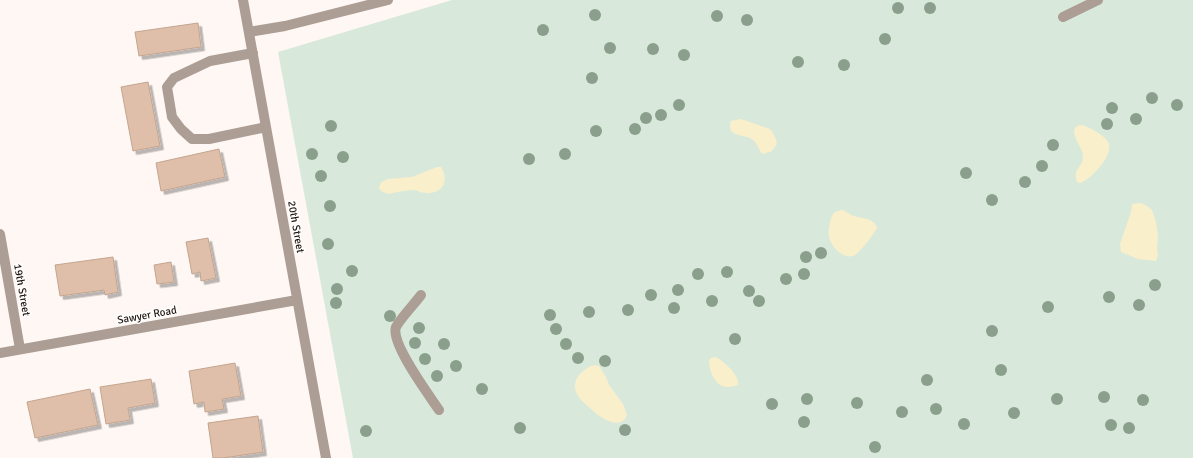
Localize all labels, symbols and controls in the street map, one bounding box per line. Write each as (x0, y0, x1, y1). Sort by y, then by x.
street label: 20th Street (285, 200, 307, 254)
street label: 19th Street (11, 263, 33, 317)
street label: Sawyer Road (116, 303, 178, 327)

